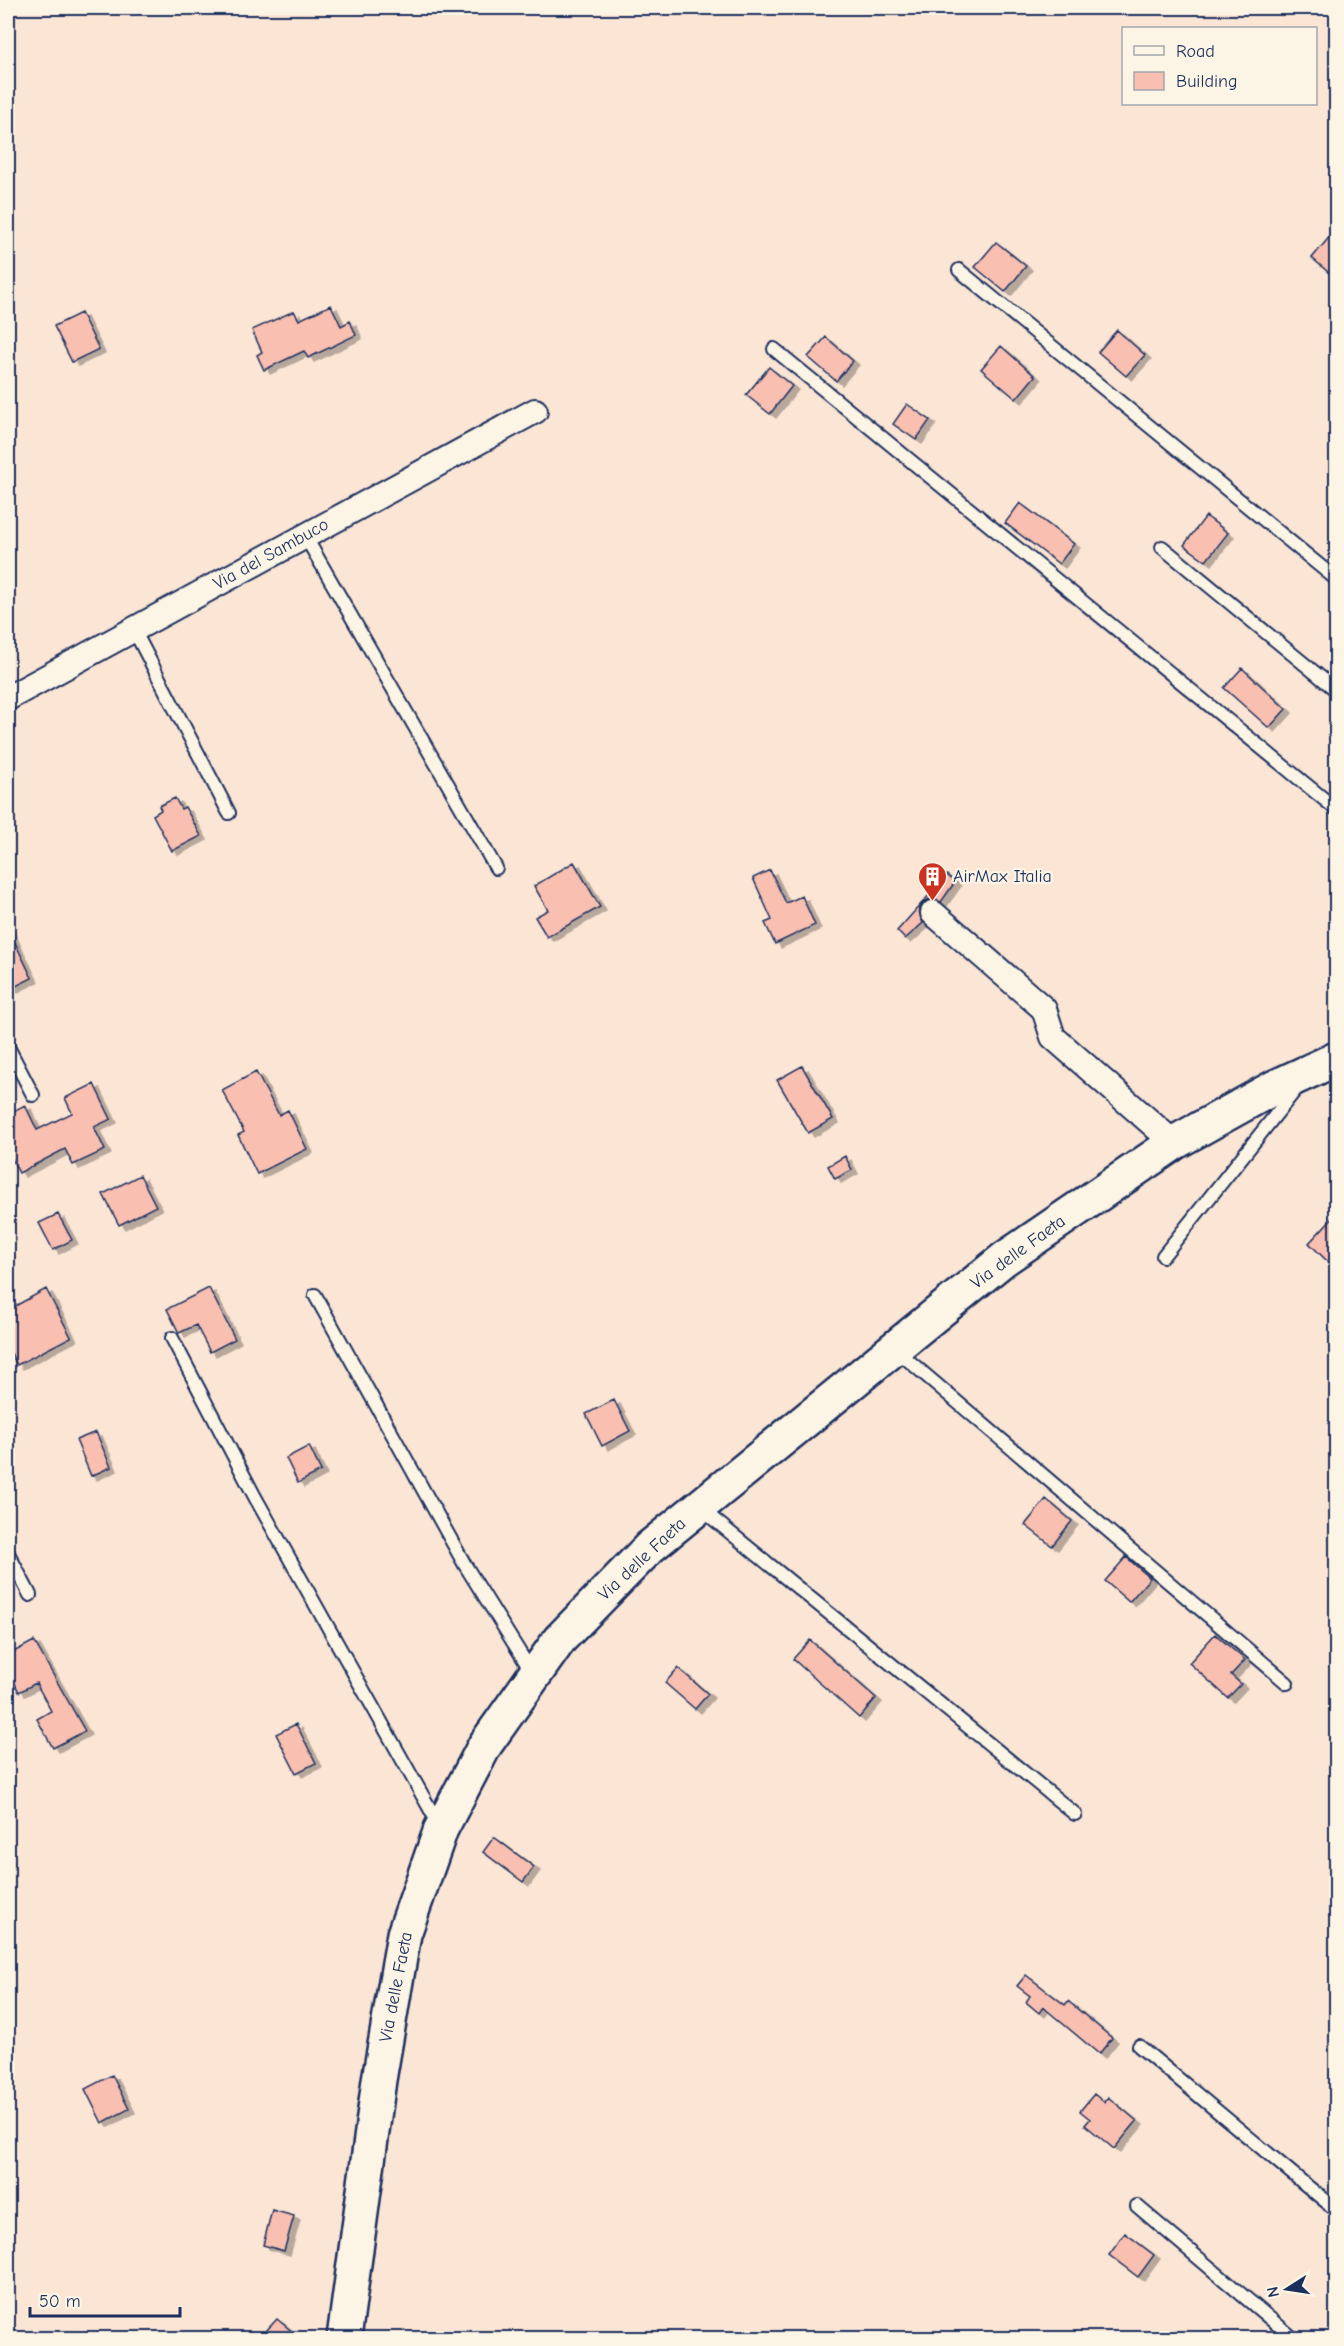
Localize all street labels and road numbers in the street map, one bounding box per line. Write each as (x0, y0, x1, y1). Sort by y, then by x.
street label: Via del Sambuco (210, 514, 332, 594)
street label: Via delle Faeta (966, 1211, 1070, 1293)
street label: Via delle Faeta (594, 1513, 690, 1605)
street label: Via delle Faeta (375, 1930, 417, 2044)

